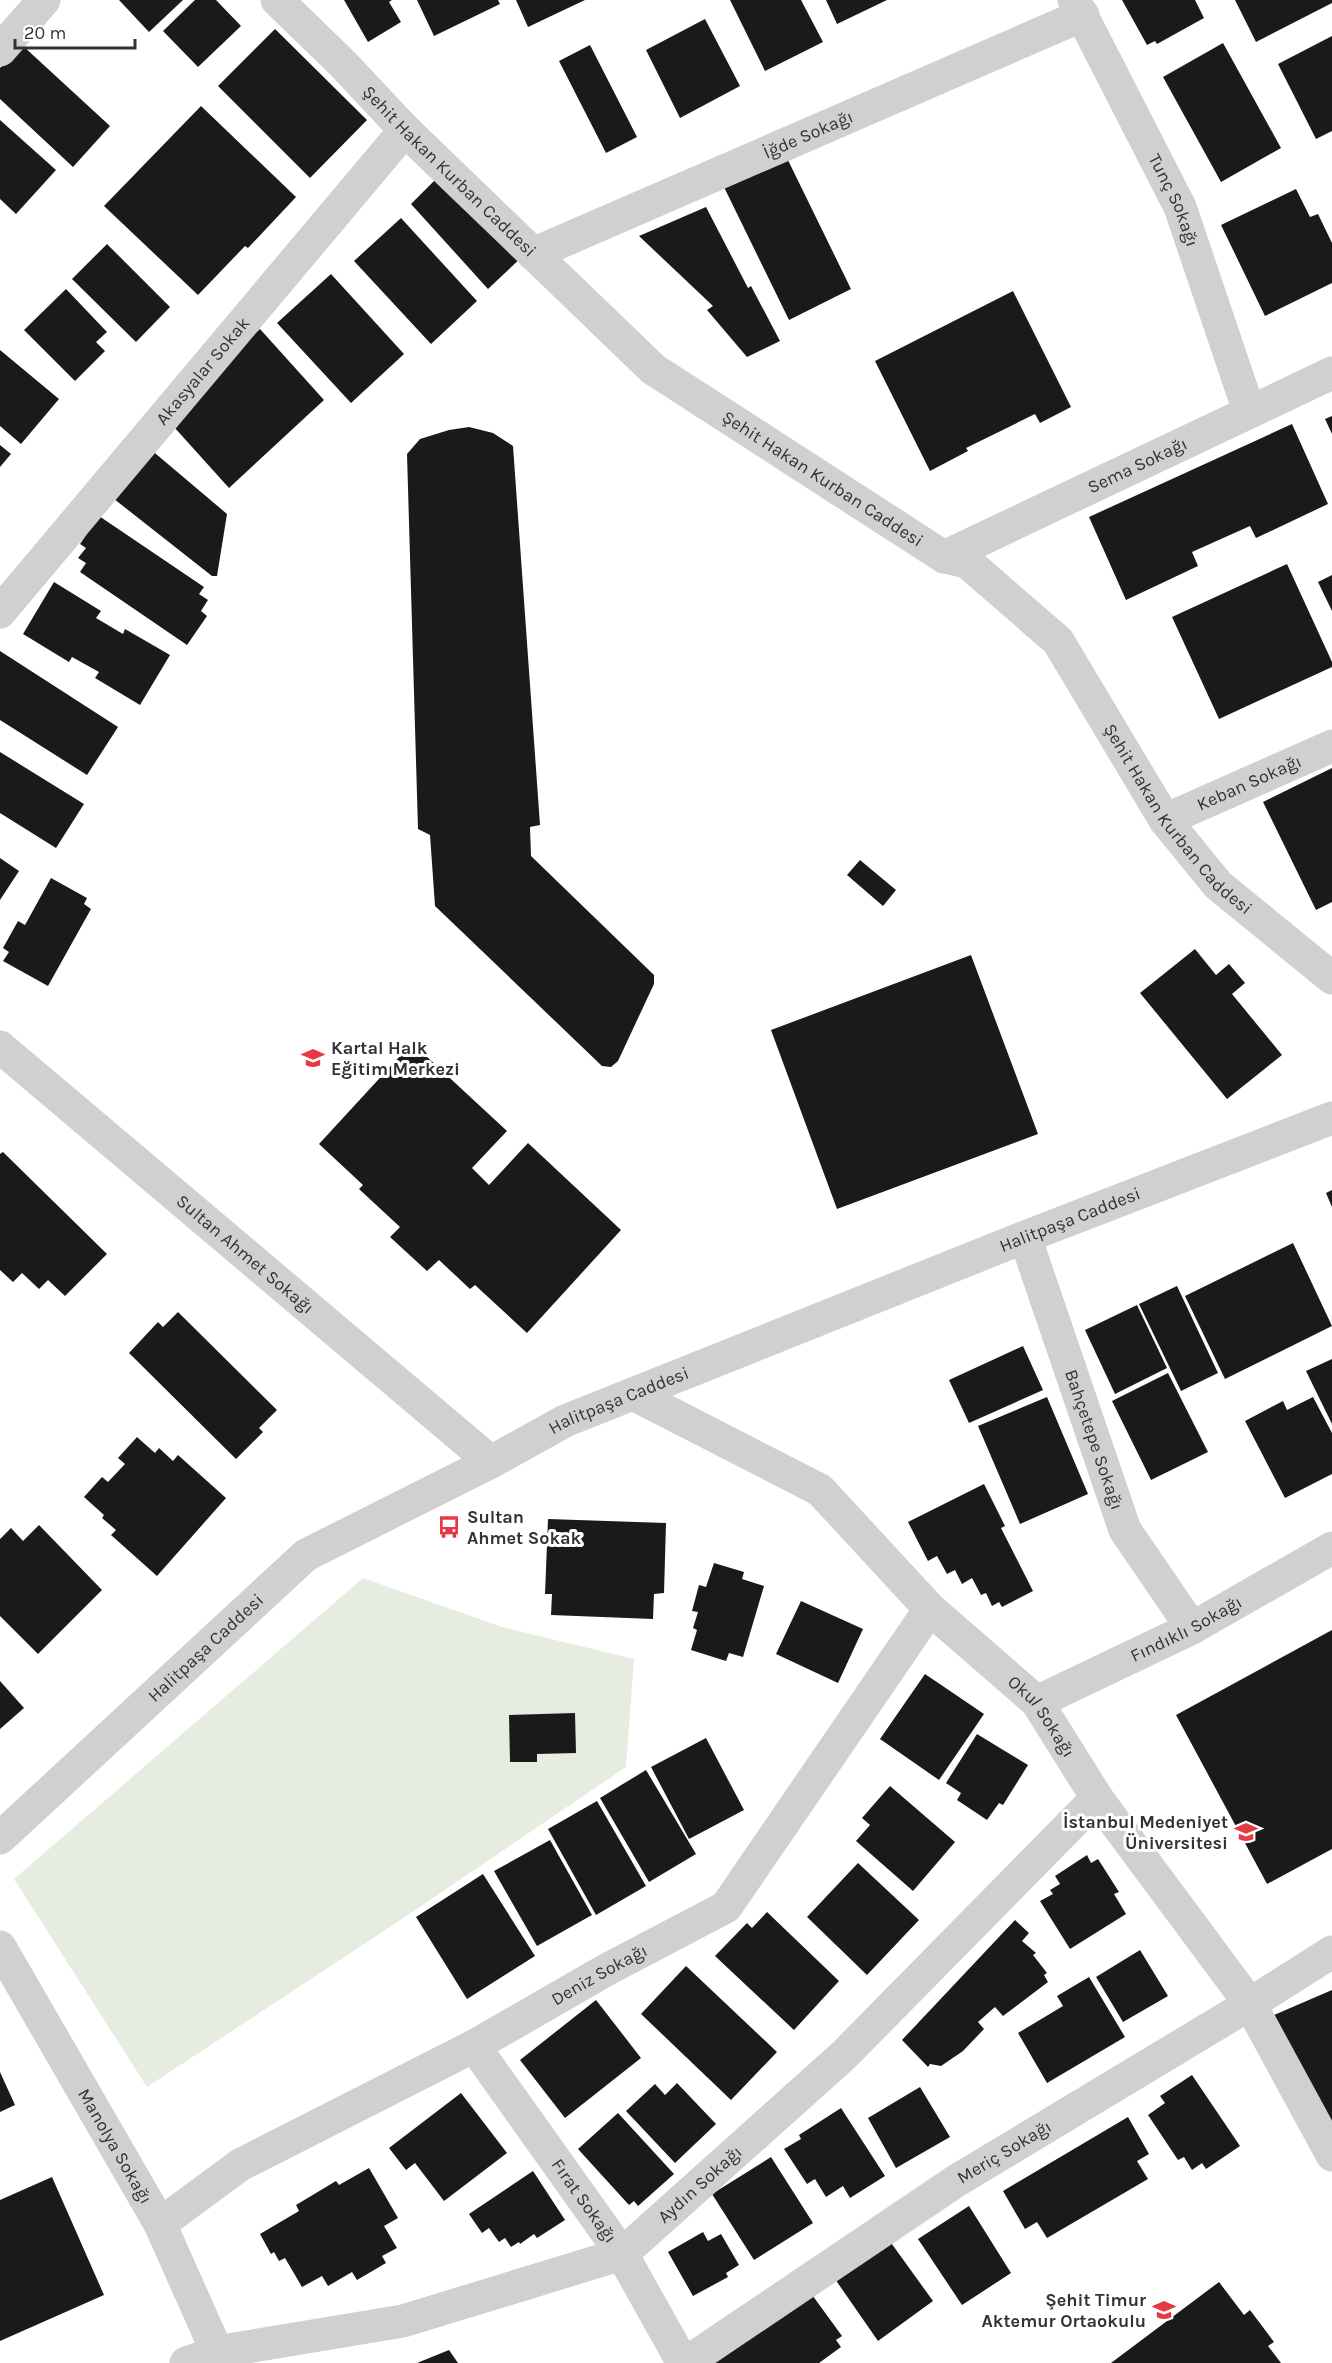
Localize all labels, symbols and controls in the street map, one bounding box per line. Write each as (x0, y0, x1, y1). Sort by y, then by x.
scale bar (15, 12, 135, 50)
text: 20 m (24, 22, 66, 44)
street label: Şehit Hakan Kurban Caddesi (358, 81, 541, 262)
street label: İğde Sokağı (760, 105, 856, 164)
street label: Tunç Sokağı (1144, 150, 1204, 250)
street label: Akasyalar Sokak (151, 312, 254, 429)
street label: Şehit Hakan Kurban Caddesi (718, 406, 927, 552)
street label: Sema Sokağı (1084, 432, 1191, 498)
street label: Şehit Hakan Kurban Caddesi (1099, 719, 1257, 919)
street label: Keban Sokağı (1193, 750, 1305, 816)
place label: Kartal Halk Eğitim Merkezi (331, 1037, 460, 1080)
school or university icon: Kartal Halk Eğitim Merkezi (300, 1045, 326, 1071)
street label: Halitpaşa Caddesi (996, 1182, 1144, 1257)
street label: Sultan Ahmet Sokağı (172, 1190, 318, 1319)
street label: Halitpaşa Caddesi (545, 1362, 692, 1439)
street label: Bahçetepe Sokağı (1060, 1366, 1128, 1513)
place label: Sultan Ahmet Sokak (467, 1506, 582, 1549)
bus stop icon: Sultan Ahmet Sokak (436, 1514, 462, 1540)
street label: Halitpaşa Caddesi (143, 1589, 268, 1707)
street label: Fındıklı Sokağı (1127, 1591, 1246, 1667)
street label: Okul Sokağı (1003, 1671, 1080, 1761)
place label: İstanbul Medeniyet Üniversitesi (1063, 1811, 1228, 1854)
school or university icon: İstanbul Medeniyet Üniversitesi (1233, 1819, 1259, 1845)
street label: Deniz Sokağı (547, 1939, 651, 2010)
street label: Manolya Sokağı (73, 2084, 157, 2208)
street label: Meriç Sokağı (953, 2115, 1056, 2189)
street label: Aydın Sokağı (653, 2141, 747, 2228)
street label: Fırat Sokağı (547, 2154, 622, 2247)
place label: Şehit Timur Aktemur Ortaokulu (982, 2289, 1146, 2332)
school or university icon: Şehit Timur Aktemur Ortaokulu (1151, 2297, 1177, 2323)

